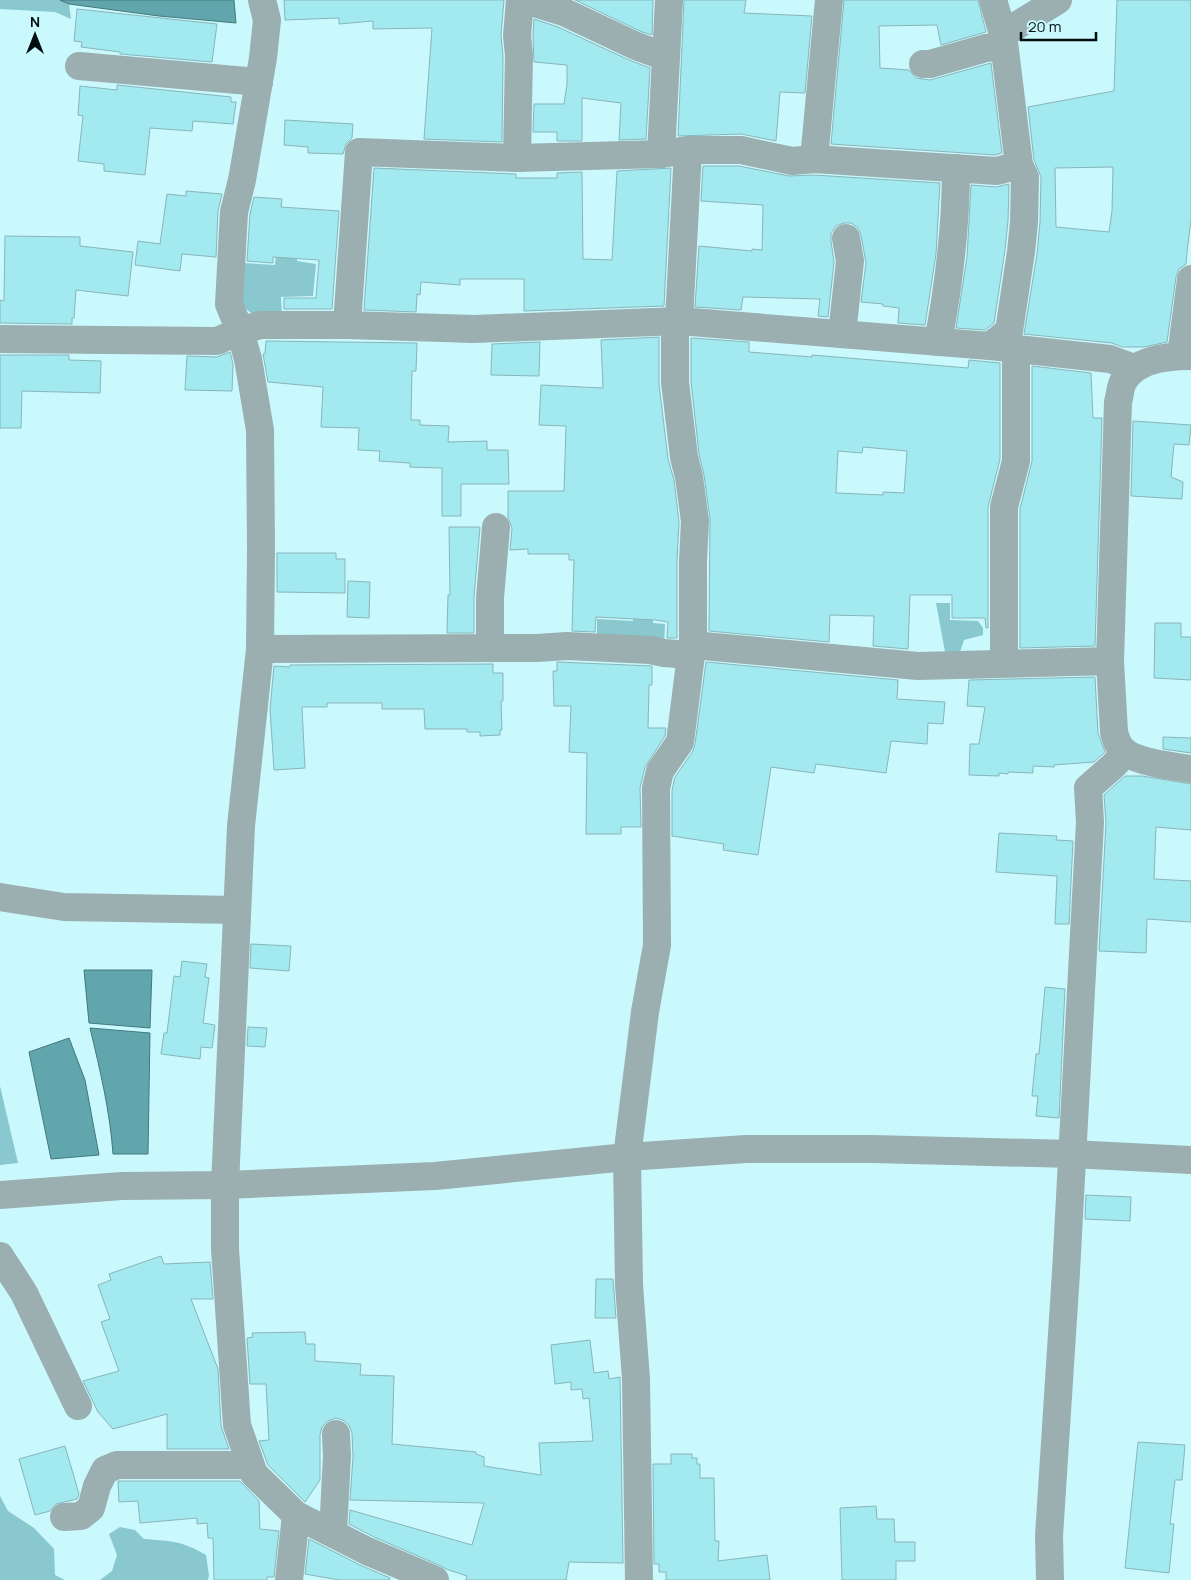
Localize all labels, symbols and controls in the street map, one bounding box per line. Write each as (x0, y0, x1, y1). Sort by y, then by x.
north arrow (10, 10, 60, 60)
scale bar (1021, 10, 1096, 42)
text: N (30, 12, 40, 31)
text: 20 m (1028, 16, 1061, 37)

